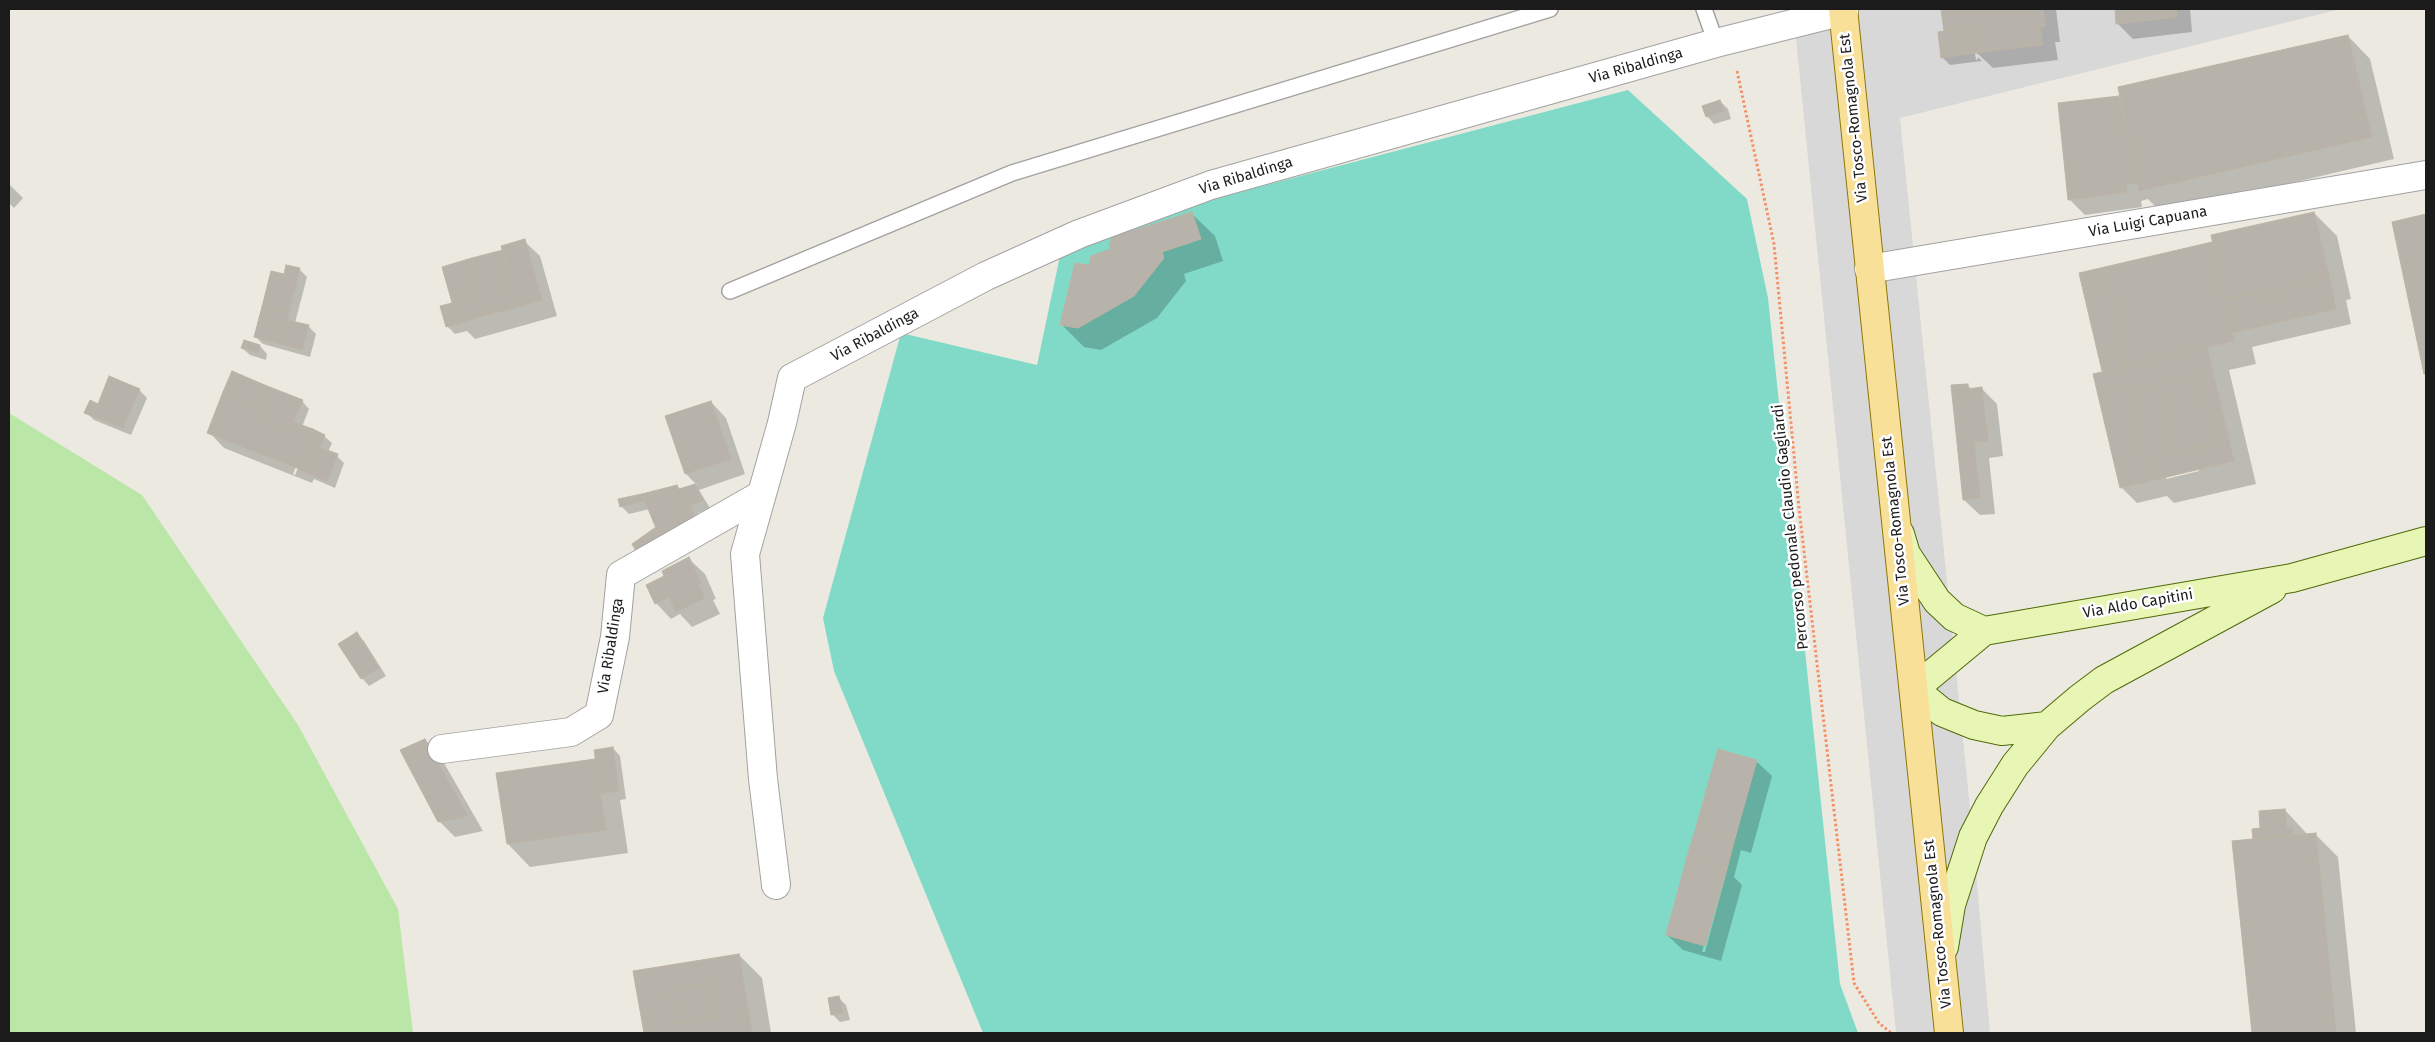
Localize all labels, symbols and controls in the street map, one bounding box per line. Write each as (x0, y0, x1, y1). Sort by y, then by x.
street label: Via Tosco-Romagnola Est (1836, 33, 1872, 203)
street label: Via Ribaldinga (1587, 44, 1685, 88)
street label: Via Ribaldinga (1197, 153, 1295, 199)
street label: Via Luigi Capuana (2087, 203, 2209, 241)
street label: Via Ribaldinga (828, 304, 922, 366)
street label: Percorso pedonale Claudio Gagliardi (1769, 403, 1813, 651)
street label: Via Tosco-Romagnola Est (1878, 436, 1914, 606)
street label: Via Aldo Capitini (2082, 585, 2194, 623)
street label: Via Ribaldinga (595, 597, 627, 695)
street label: Via Tosco-Romagnola Est (1920, 839, 1956, 1009)

